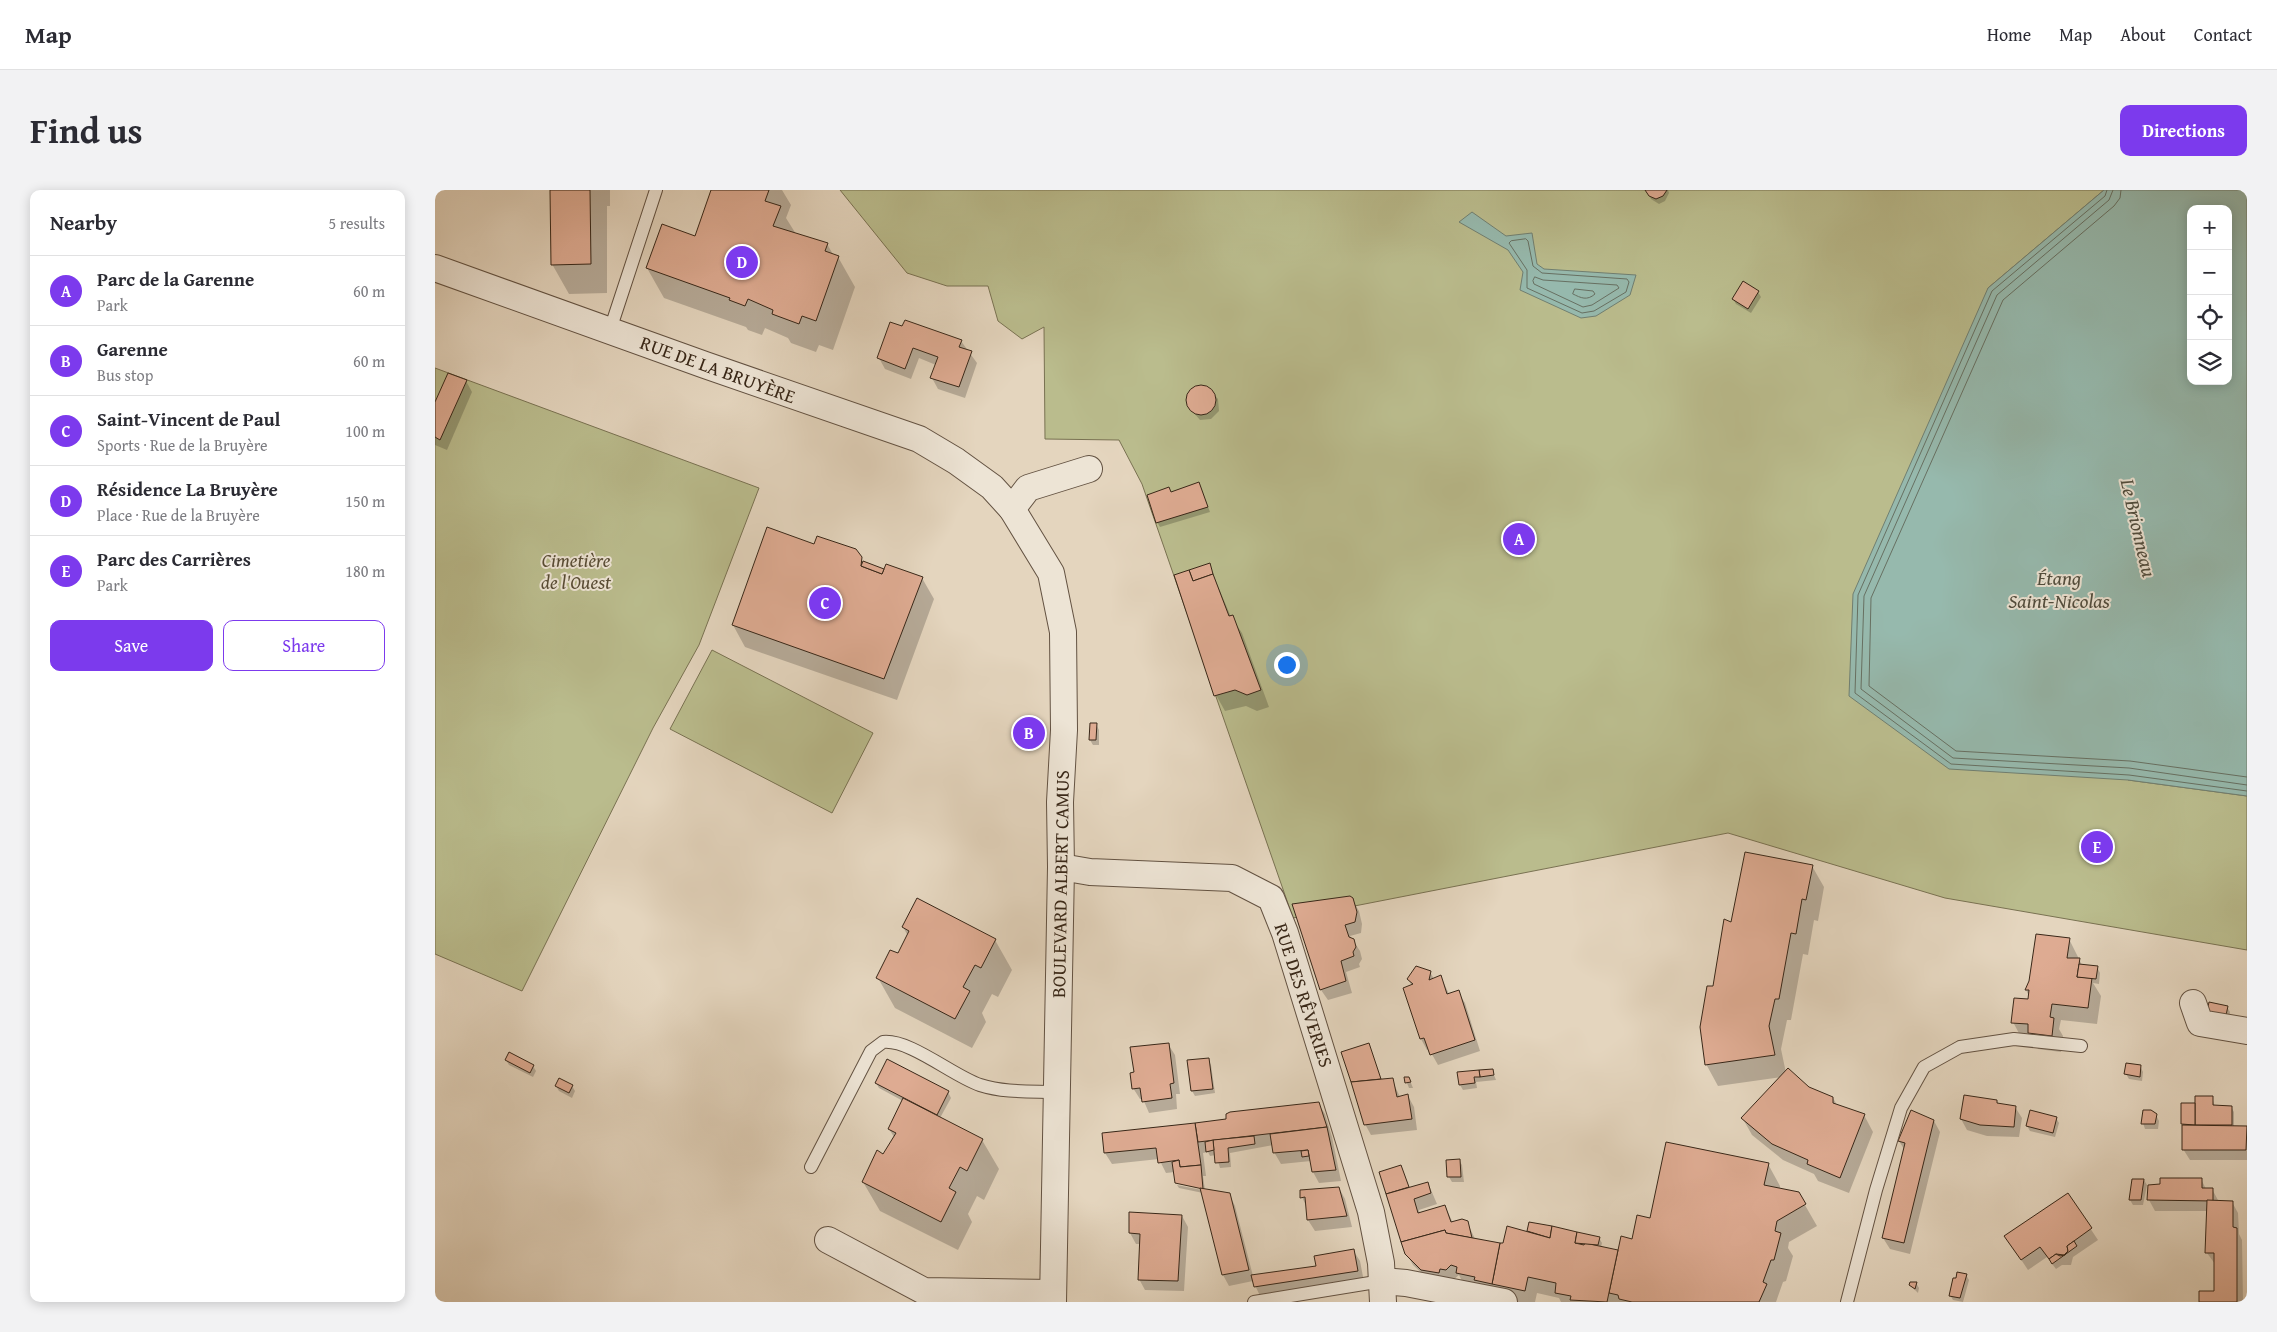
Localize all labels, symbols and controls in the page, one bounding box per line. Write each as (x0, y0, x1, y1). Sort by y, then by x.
text: Map (25, 17, 72, 52)
text: Home (1987, 21, 2031, 48)
text: Map (2059, 21, 2092, 48)
text: About (2120, 21, 2166, 48)
text: Contact (2194, 21, 2252, 48)
text: Find us (30, 105, 143, 156)
button: Directions (2120, 105, 2247, 156)
map controls (2187, 205, 2232, 385)
button: + (2187, 205, 2232, 250)
text: Nearby (50, 207, 117, 238)
text: 5 results (328, 211, 385, 235)
pin: D (726, 243, 758, 281)
button: − (2187, 250, 2232, 295)
text: Parc de la Garenne (97, 265, 254, 293)
text: A (61, 279, 71, 303)
text: 60 m (353, 279, 385, 303)
text: Park (97, 293, 128, 317)
button: locate (2187, 295, 2232, 340)
street label: RUE DE LA BRUYÈRE (636, 328, 800, 410)
text: Garenne (97, 335, 168, 363)
button: layers (2187, 340, 2232, 385)
text: B (61, 349, 71, 373)
text: 60 m (353, 349, 385, 373)
text: Bus stop (97, 363, 153, 387)
text: Saint-Vincent de Paul (97, 405, 280, 433)
text: C (61, 419, 71, 443)
text: 100 m (345, 419, 385, 443)
text: Sports · Rue de la Bruyère (97, 433, 268, 457)
text: Résidence La Bruyère (97, 475, 278, 503)
water label: Le Brionneau (2113, 475, 2164, 580)
text: D (61, 489, 71, 513)
text: 150 m (345, 489, 385, 513)
text: Place · Rue de la Bruyère (97, 503, 260, 527)
pin: A (1503, 520, 1535, 558)
text: Parc des Carrières (97, 545, 251, 573)
park label: Cimetière de l'Ouest (541, 546, 612, 596)
text: E (62, 559, 70, 583)
text: 180 m (345, 559, 385, 583)
water label: Étang Saint-Nicolas (2008, 563, 2111, 615)
text: Park (97, 573, 128, 597)
pin: C (809, 584, 841, 622)
button: Save (50, 620, 213, 671)
button: Share (223, 620, 385, 671)
your location (1274, 652, 1300, 678)
pin: B (1013, 714, 1045, 752)
street label: BOULEVARD ALBERT CAMUS (1044, 770, 1076, 998)
pin: E (2081, 828, 2113, 866)
street label: RUE DES RÊVERIES (1267, 919, 1341, 1071)

